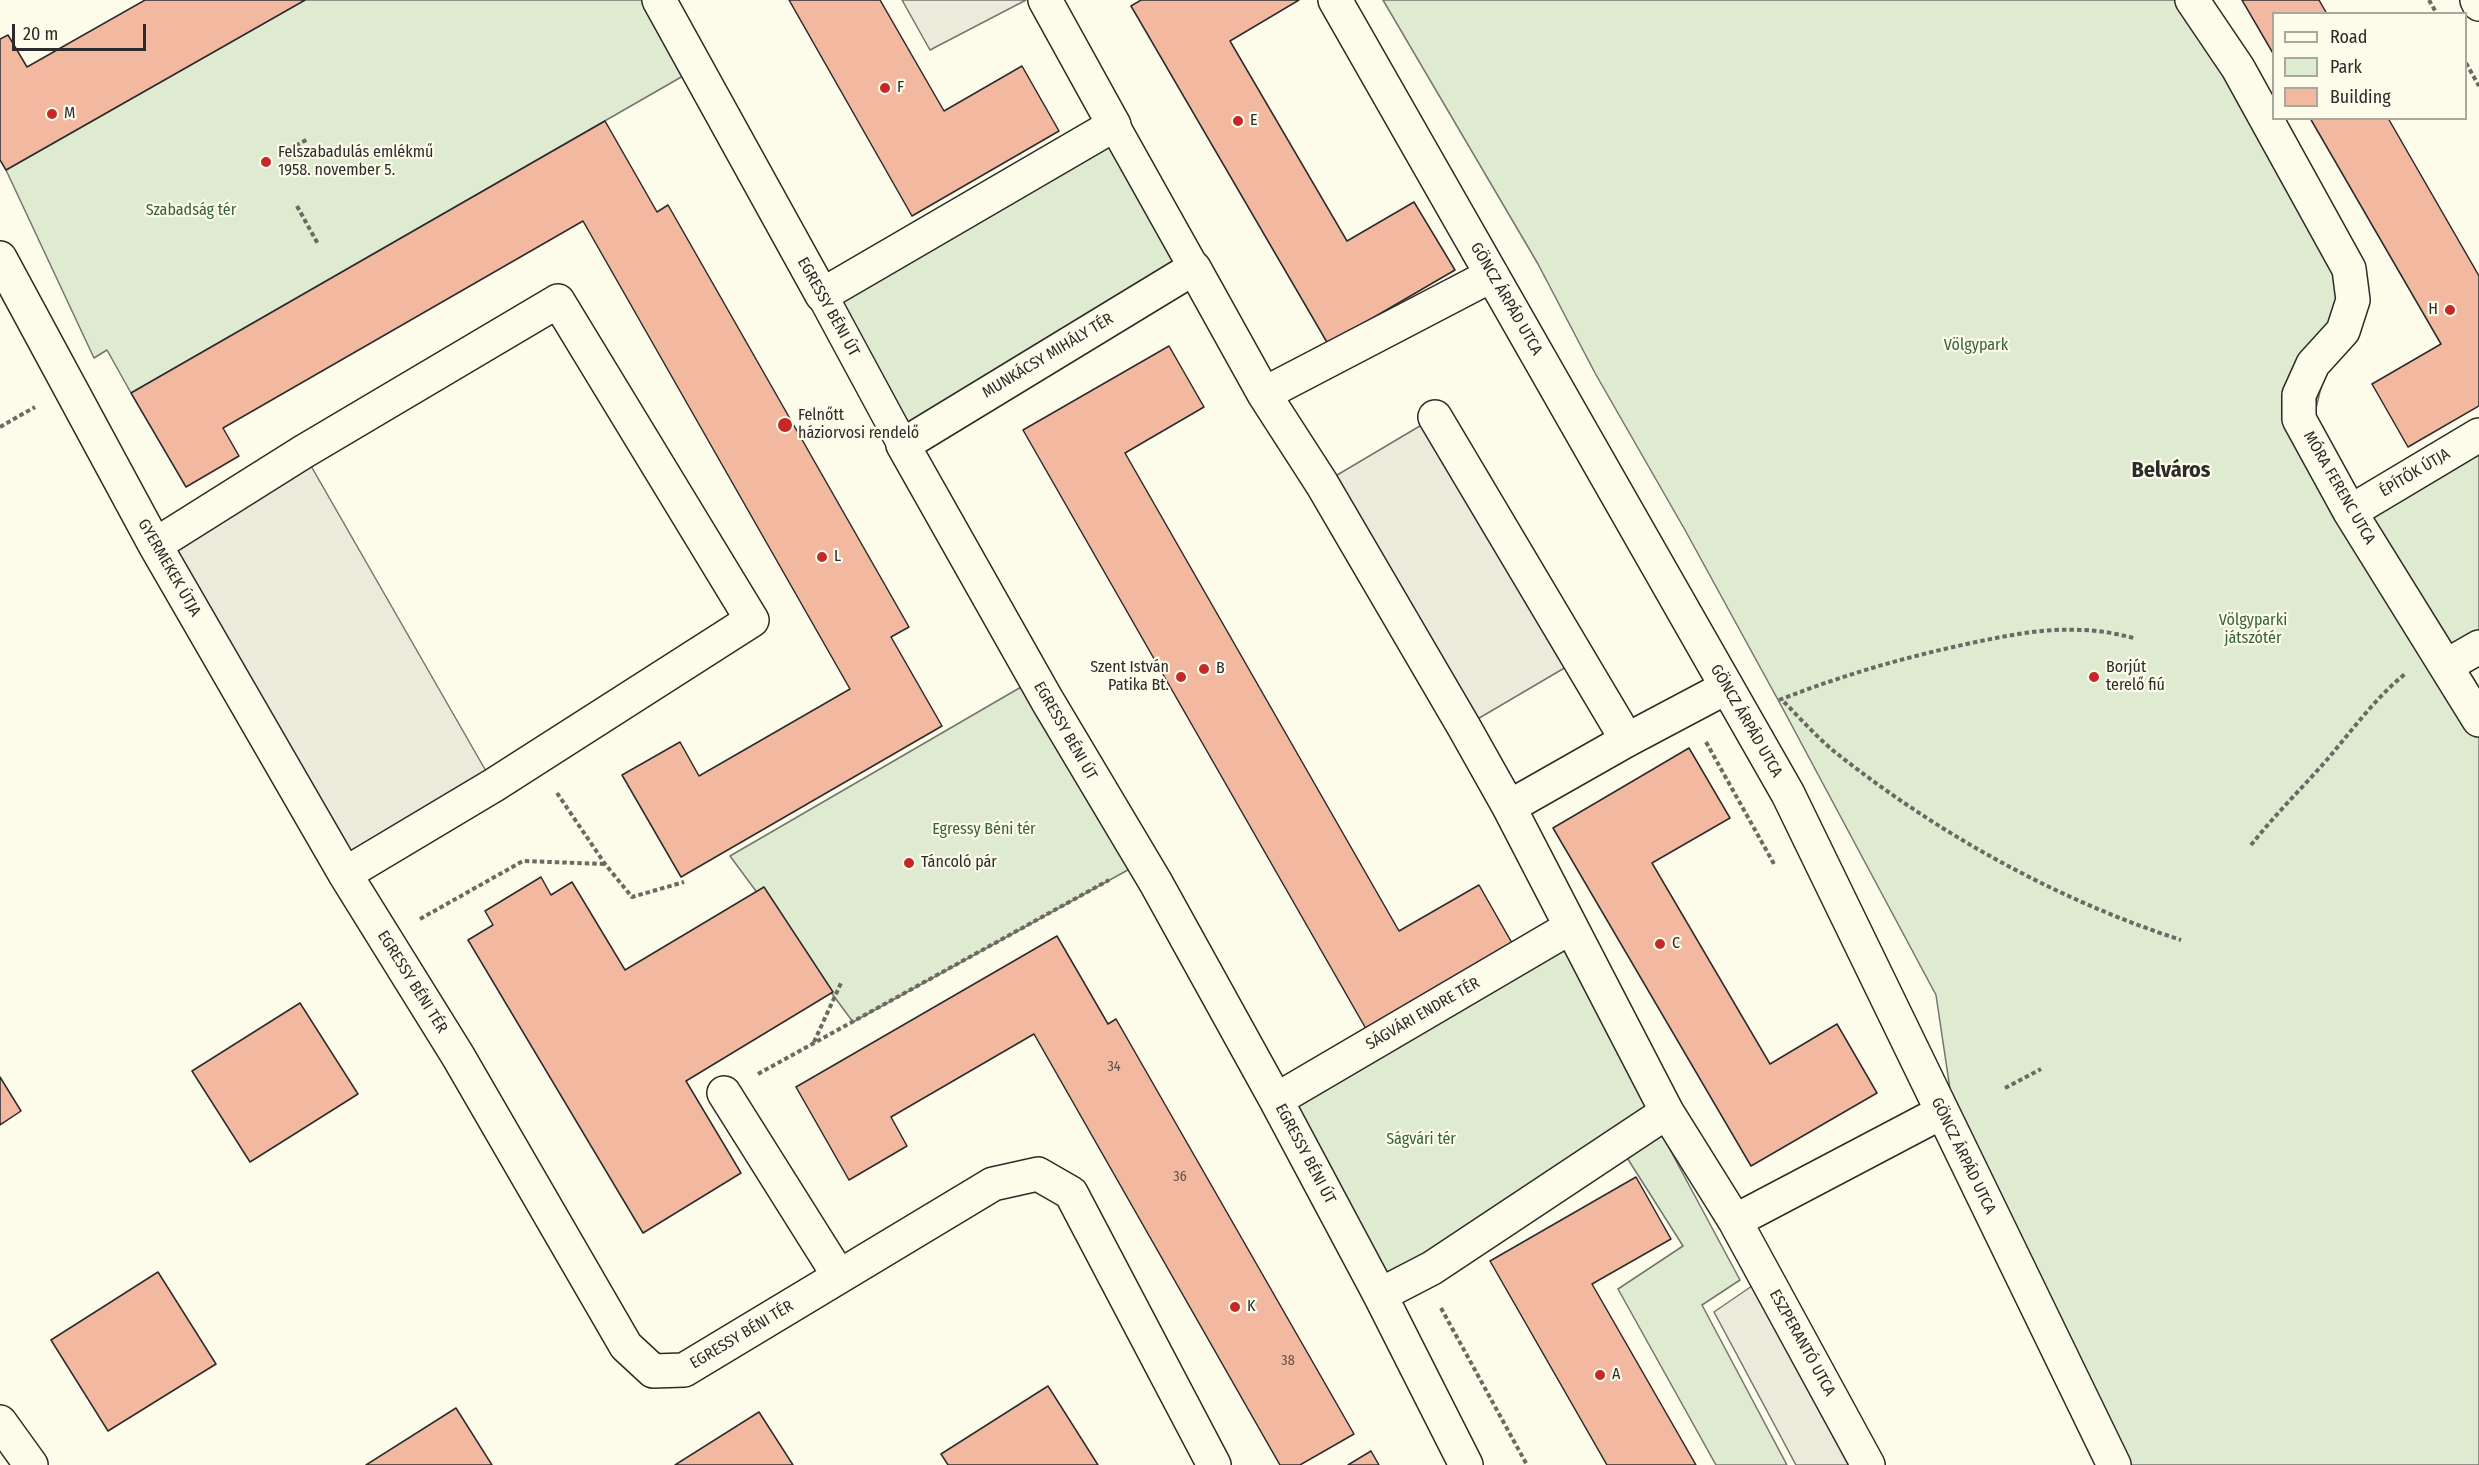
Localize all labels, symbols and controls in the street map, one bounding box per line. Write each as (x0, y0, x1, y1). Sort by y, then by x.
scale bar (15, 12, 148, 50)
legend (2272, 12, 2467, 120)
text: 20 m (23, 23, 58, 45)
text: Road (2330, 26, 2367, 48)
text: Park (2330, 56, 2362, 78)
place label: F (897, 78, 904, 98)
marker: F (878, 81, 892, 95)
text: Building (2330, 86, 2391, 108)
place label: M (64, 104, 75, 124)
marker: M (45, 107, 59, 121)
place label: E (1250, 111, 1258, 131)
marker: E (1231, 114, 1245, 128)
place label: Felszabadulás emlékmű 1958. november 5. (278, 143, 433, 181)
marker: Felszabadulás emlékmű 1958. november 5. (259, 155, 273, 169)
park label: Szabadság tér (146, 201, 236, 221)
street label: GÖNCZ ÁRPÁD UTCA (1466, 239, 1546, 359)
street label: EGRESSY BÉNI ÚT (793, 254, 863, 360)
place label: H (2428, 300, 2438, 320)
marker: H (2443, 303, 2457, 317)
street label: MUNKÁCSY MIHÁLY TÉR (979, 309, 1117, 403)
park label: Völgypark (1944, 336, 2008, 356)
place label: Felnőtt háziorvosi rendelő (798, 406, 919, 444)
marker: Felnőtt háziorvosi rendelő (776, 416, 794, 434)
street label: MÓRA FERENC UTCA (2299, 428, 2379, 548)
street label: ÉPÍTŐK ÚTJA (2376, 445, 2454, 501)
district label: Belváros (2132, 458, 2210, 484)
street label: GYERMEKEK ÚTJA (133, 516, 205, 620)
place label: L (834, 547, 841, 567)
marker: L (815, 550, 829, 564)
park label: Völgyparki játszótér (2219, 611, 2287, 649)
place label: Szent István Patika Bt. (1090, 658, 1169, 696)
place label: Borjút terelő fiú (2106, 658, 2165, 696)
place label: B (1216, 659, 1225, 679)
street label: GÖNCZ ÁRPÁD UTCA (1706, 661, 1786, 781)
marker: B (1197, 662, 1211, 676)
marker: Szent István Patika Bt. (1174, 670, 1188, 684)
marker: Borjút terelő fiú (2087, 670, 2101, 684)
street label: EGRESSY BÉNI ÚT (1029, 678, 1101, 784)
park label: Egressy Béni tér (932, 820, 1036, 840)
place label: Táncoló pár (921, 853, 997, 873)
marker: Táncoló pár (902, 856, 916, 870)
street label: EGRESSY BÉNI TÉR (373, 927, 451, 1037)
place label: C (1672, 934, 1680, 954)
marker: C (1653, 937, 1667, 951)
street label: SÁGVÁRI ENDRE TÉR (1363, 974, 1483, 1054)
house number: 34 (1107, 1059, 1121, 1075)
street label: GÖNCZ ÁRPÁD UTCA (1927, 1095, 1999, 1217)
street label: EGRESSY BÉNI ÚT (1271, 1101, 1339, 1207)
park label: Ságvári tér (1386, 1130, 1456, 1150)
house number: 36 (1173, 1169, 1187, 1185)
street label: ESZPERANTÓ UTCA (1765, 1286, 1839, 1400)
street label: EGRESSY BÉNI TÉR (687, 1297, 797, 1373)
place label: K (1247, 1297, 1255, 1317)
marker: K (1228, 1300, 1242, 1314)
house number: 38 (1281, 1353, 1295, 1369)
place label: A (1612, 1365, 1620, 1385)
marker: A (1593, 1368, 1607, 1382)

